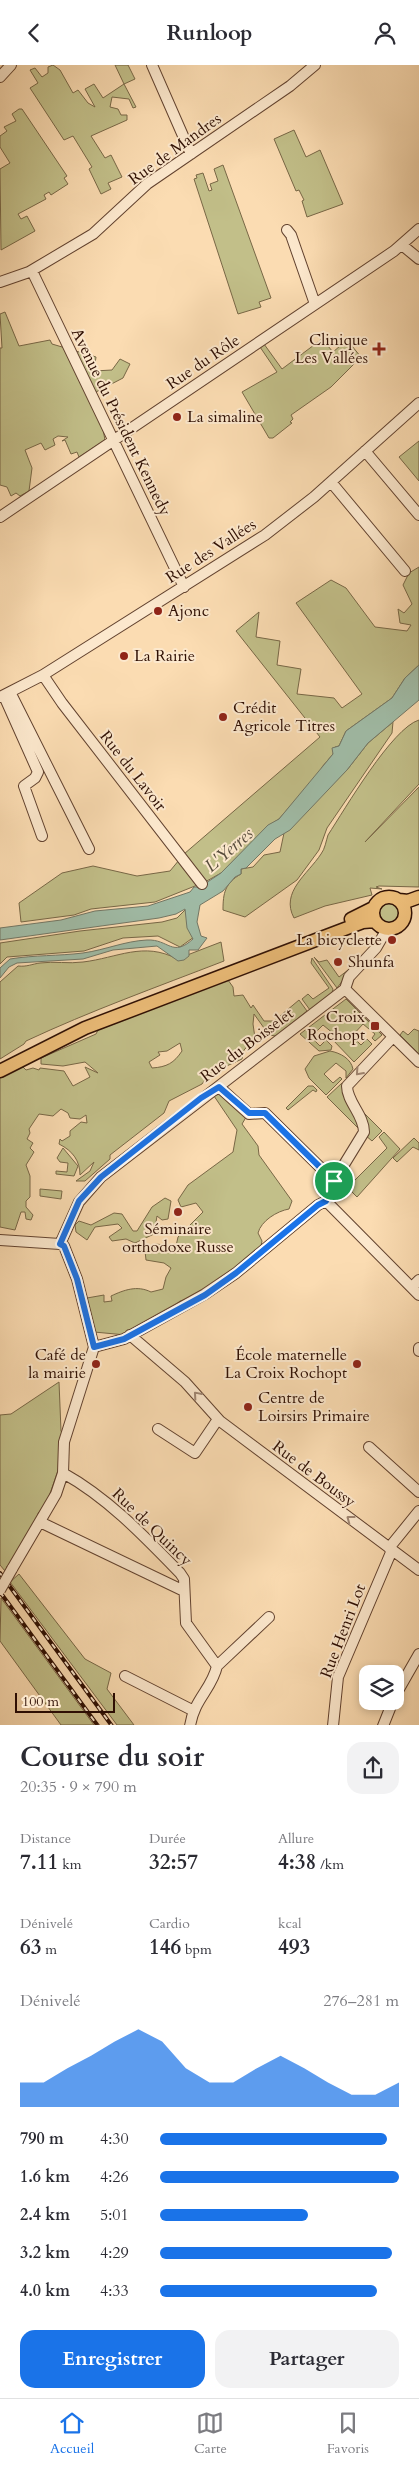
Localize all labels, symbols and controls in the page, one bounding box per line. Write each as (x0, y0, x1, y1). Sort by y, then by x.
text: Runloop (166, 18, 253, 48)
icon: back (20, 19, 48, 47)
icon: person (371, 19, 399, 47)
street label: Rue de Mandres (124, 108, 226, 190)
street label: Avenue du Président Kennedy (66, 325, 176, 520)
street label: Rue du Rôle (162, 329, 244, 395)
place label: Clinique Les Vallées (295, 329, 368, 369)
marker: Clinique Les Vallées (372, 342, 386, 356)
place label: La simaline (187, 406, 263, 428)
marker: La simaline (171, 411, 183, 423)
street label: Rue des Vallées (162, 514, 260, 588)
place label: Ajonc (168, 600, 209, 622)
marker: Ajonc (152, 605, 164, 617)
place label: La Rairie (134, 645, 195, 667)
marker: La Rairie (118, 650, 130, 662)
place label: Crédit Agricole Titres (233, 697, 335, 737)
marker: Crédit Agricole Titres (217, 711, 229, 723)
street label: Rue du Lavoir (95, 726, 172, 816)
water label: L'Yerres (199, 822, 259, 878)
place label: La bicyclette (296, 929, 382, 951)
marker: La bicyclette (386, 934, 398, 946)
place label: Shunfa (348, 951, 395, 973)
marker: Shunfa (332, 956, 344, 968)
street label: Rue du Boisselet (196, 1003, 298, 1087)
place label: Croix Rochopt (307, 1006, 365, 1046)
marker: Croix Rochopt (369, 1020, 381, 1032)
one-way arrow (356, 1066, 365, 1075)
pin (313, 1160, 355, 1202)
icon: arrive (320, 1167, 348, 1195)
marker: Séminaire orthodoxe Russe (172, 1206, 184, 1218)
place label: Séminaire orthodoxe Russe (122, 1218, 234, 1258)
place label: Café de la mairie (28, 1344, 86, 1384)
place label: École maternelle La Croix Rochopt (225, 1344, 347, 1384)
marker: Café de la mairie (90, 1358, 102, 1370)
marker: École maternelle La Croix Rochopt (351, 1358, 363, 1370)
place label: Centre de Loirsirs Primaire (258, 1387, 370, 1427)
one-way arrow (194, 1392, 202, 1401)
marker: Centre de Loirsirs Primaire (242, 1401, 254, 1413)
street label: Rue de Boussy (268, 1435, 361, 1513)
street label: Rue de Quincy (107, 1483, 197, 1571)
one-way arrow (346, 1516, 356, 1525)
street label: Rue Henri Lot (315, 1581, 371, 1681)
map controls (359, 1665, 404, 1710)
button: layers (359, 1665, 404, 1710)
scale bar (15, 1691, 115, 1714)
text: 100 m (22, 1692, 59, 1711)
text: Course du soir (20, 1738, 204, 1776)
button: share (347, 1742, 399, 1794)
text: 20:35 · 9 × 790 m (20, 1776, 137, 1798)
text: Distance (20, 1829, 71, 1848)
text: Durée (149, 1829, 186, 1848)
text: Allure (278, 1829, 314, 1848)
text: 7.11 (20, 1848, 58, 1877)
text: 32:57 (149, 1848, 198, 1877)
text: 4:38 (278, 1848, 316, 1877)
text: km (58, 1855, 81, 1874)
text: /km (316, 1855, 344, 1874)
text: Dénivelé (20, 1914, 73, 1933)
text: Cardio (149, 1914, 190, 1933)
text: kcal (278, 1914, 302, 1933)
text: 63 (20, 1933, 42, 1962)
text: 146 (149, 1933, 181, 1962)
text: 493 (278, 1933, 310, 1962)
text: m (42, 1940, 57, 1959)
text: bpm (181, 1940, 212, 1959)
text: Dénivelé (20, 1990, 81, 2012)
text: 276–281 m (323, 1990, 399, 2012)
text: 790 m (20, 2128, 64, 2150)
text: 4:30 (100, 2128, 129, 2150)
text: 1.6 km (20, 2166, 70, 2188)
text: 4:26 (100, 2166, 129, 2188)
text: 2.4 km (20, 2204, 70, 2226)
text: 5:01 (100, 2204, 129, 2226)
text: 3.2 km (20, 2242, 70, 2264)
text: 4:29 (100, 2242, 129, 2264)
text: 4.0 km (20, 2280, 70, 2302)
text: 4:33 (100, 2280, 129, 2302)
button: Enregistrer (20, 2330, 205, 2388)
button: Partager (215, 2330, 399, 2388)
tab: Accueil (50, 2409, 94, 2458)
tab: Carte (194, 2409, 227, 2458)
tab: Favoris (327, 2409, 369, 2458)

